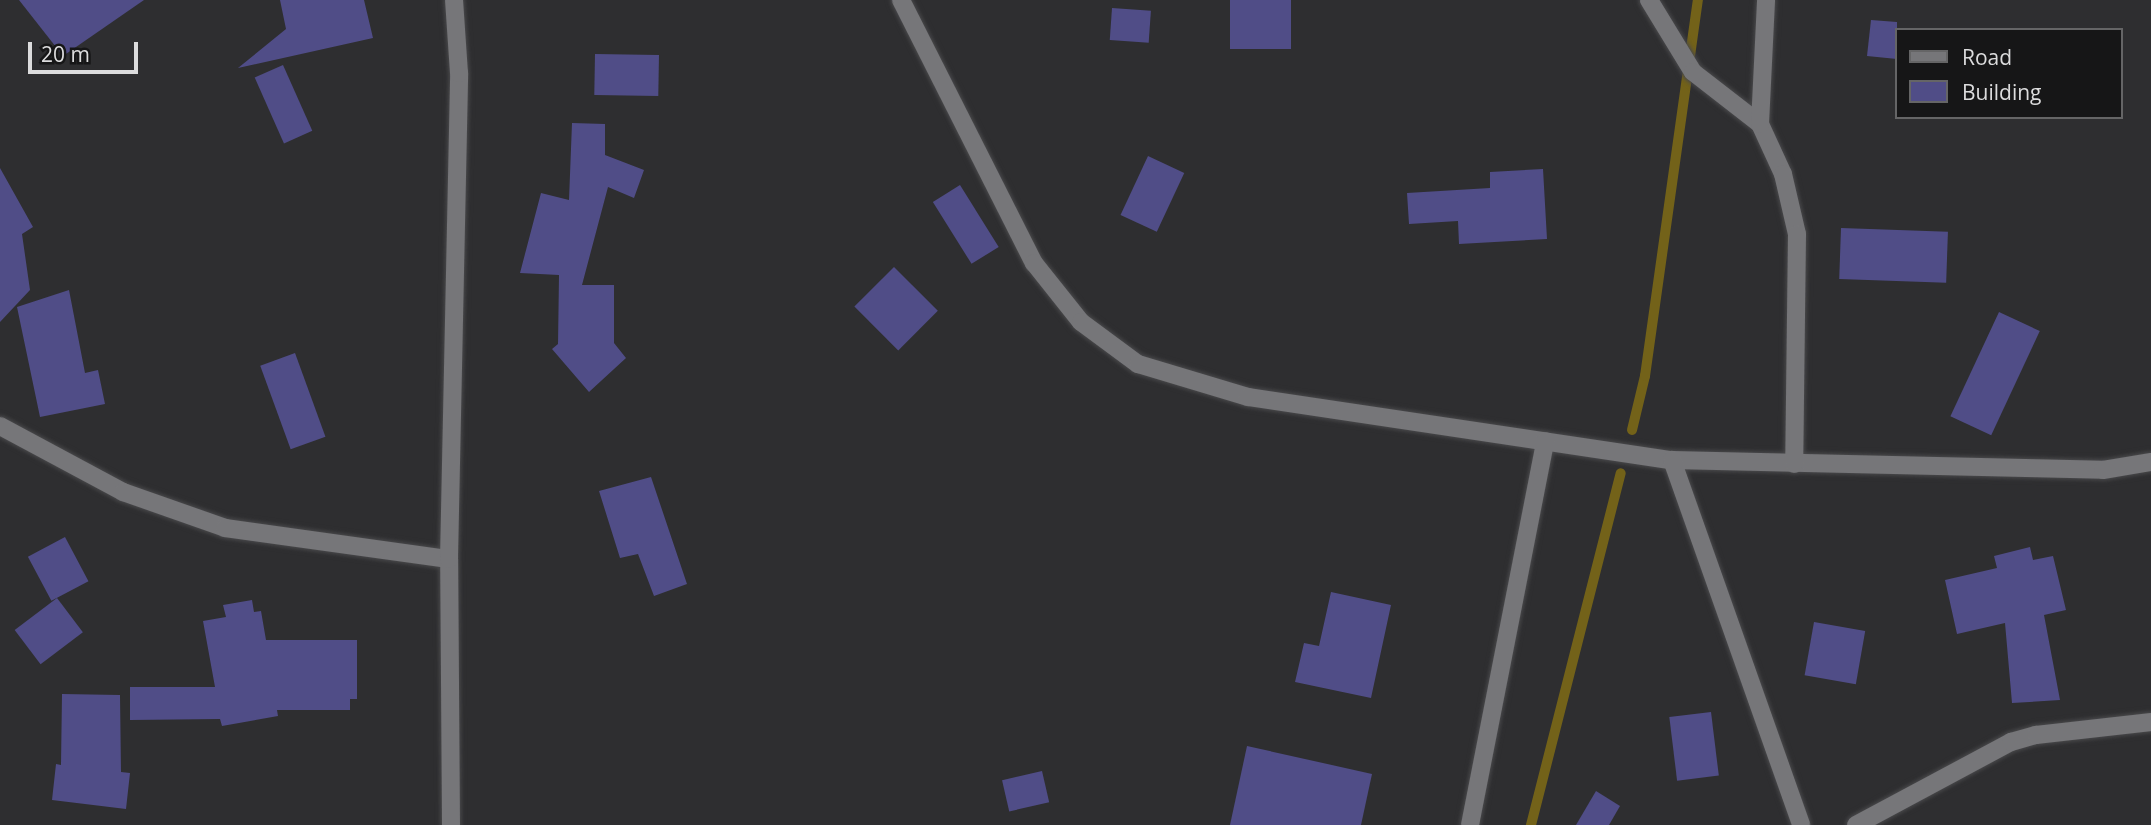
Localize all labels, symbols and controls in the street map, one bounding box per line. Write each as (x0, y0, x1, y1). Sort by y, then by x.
scale bar (32, 28, 142, 72)
legend (1896, 28, 2123, 119)
text: 20 m (41, 40, 90, 68)
text: Road (1962, 43, 2012, 71)
text: Building (1962, 78, 2041, 106)

